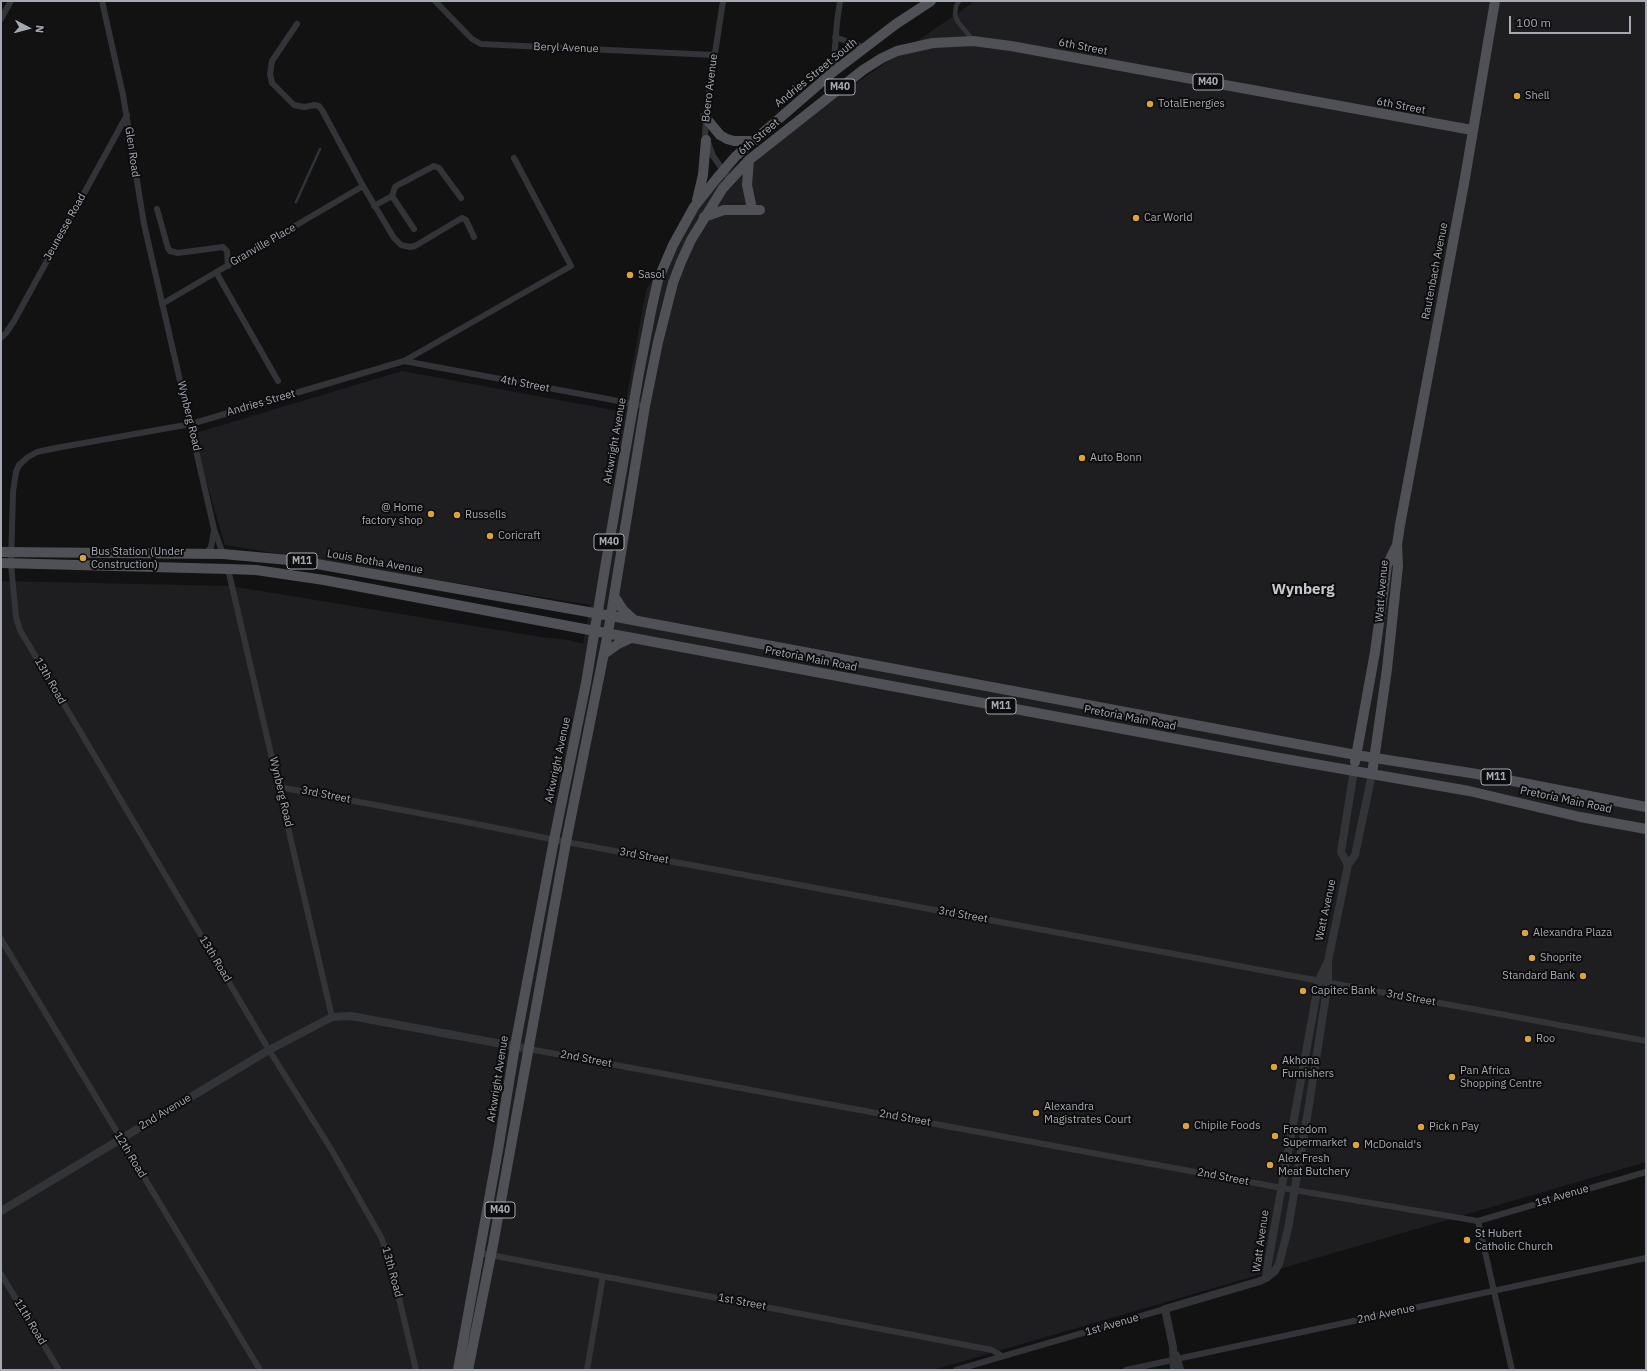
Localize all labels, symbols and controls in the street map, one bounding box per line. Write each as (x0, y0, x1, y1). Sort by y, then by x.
north arrow (8, 8, 48, 48)
scale bar (1511, 8, 1633, 34)
text: 100 m (1516, 15, 1551, 30)
text: N (33, 25, 47, 34)
street label: Andries Street South (772, 36, 860, 110)
street label: 6th Street (1057, 36, 1109, 58)
street label: Beryl Avenue (533, 40, 599, 56)
street label: Boero Avenue (699, 53, 721, 123)
road number: M40 (1193, 74, 1223, 90)
road number: M40 (825, 79, 855, 95)
place label: Shell (1525, 89, 1550, 103)
marker: Shell (1512, 91, 1522, 101)
street label: 6th Street (1375, 95, 1427, 117)
place label: TotalEnergies (1158, 97, 1225, 111)
marker: TotalEnergies (1145, 99, 1155, 109)
street label: 6th Street (736, 116, 782, 158)
street label: Glen Road (122, 126, 142, 178)
street label: Jeunesse Road (41, 191, 89, 263)
place label: Car World (1144, 211, 1193, 225)
marker: Car World (1131, 213, 1141, 223)
street label: Granville Place (228, 221, 298, 269)
street label: Rautenbach Avenue (1419, 221, 1451, 321)
place label: Sasol (638, 268, 665, 282)
marker: Sasol (625, 270, 635, 280)
street label: 4th Street (499, 373, 551, 395)
street label: Wynberg Road (175, 380, 203, 452)
street label: Andries Street (225, 387, 297, 419)
street label: Arkwright Avenue (601, 397, 629, 485)
place label: Auto Bonn (1090, 451, 1142, 465)
marker: Auto Bonn (1077, 453, 1087, 463)
place label: @ Home factory shop (362, 501, 423, 527)
place label: Russells (465, 508, 506, 522)
marker: @ Home factory shop (426, 509, 436, 519)
marker: Russells (452, 510, 462, 520)
place label: Coricraft (498, 529, 541, 543)
marker: Coricraft (485, 531, 495, 541)
road number: M40 (594, 534, 624, 550)
place label: Bus Station (Under Construction) (91, 545, 184, 571)
street label: Louis Botha Avenue (326, 547, 424, 577)
marker: Bus Station (Under Construction) (78, 553, 88, 563)
road number: M11 (287, 553, 317, 569)
street label: Watt Avenue (1373, 559, 1391, 623)
district label: Wynberg (1271, 581, 1335, 599)
street label: Pretoria Main Road (764, 644, 858, 674)
street label: 13th Road (31, 656, 69, 706)
road number: M11 (986, 698, 1016, 714)
street label: Pretoria Main Road (1083, 703, 1177, 733)
street label: Arkwright Avenue (542, 716, 574, 804)
street label: Wynberg Road (267, 756, 295, 828)
road number: M11 (1481, 769, 1511, 785)
street label: 3rd Street (300, 784, 352, 806)
street label: Pretoria Main Road (1519, 784, 1613, 816)
street label: 3rd Street (618, 845, 670, 867)
street label: Watt Avenue (1313, 878, 1339, 942)
street label: 3rd Street (937, 904, 989, 926)
place label: Alexandra Plaza (1533, 926, 1612, 940)
marker: Alexandra Plaza (1520, 928, 1530, 938)
street label: 13th Road (196, 934, 234, 984)
place label: Shoprite (1540, 951, 1582, 965)
marker: Shoprite (1527, 953, 1537, 963)
place label: Standard Bank (1502, 969, 1575, 983)
marker: Standard Bank (1578, 971, 1588, 981)
place label: Capitec Bank (1311, 984, 1376, 998)
marker: Capitec Bank (1298, 986, 1308, 996)
street label: 3rd Street (1385, 987, 1437, 1009)
place label: Roo (1536, 1032, 1555, 1046)
marker: Roo (1523, 1034, 1533, 1044)
street label: Arkwright Avenue (485, 1035, 511, 1123)
street label: 2nd Street (559, 1048, 613, 1070)
place label: Akhona Furnishers (1282, 1054, 1334, 1080)
marker: Akhona Furnishers (1269, 1062, 1279, 1072)
place label: Pan Africa Shopping Centre (1460, 1064, 1542, 1090)
marker: Pan Africa Shopping Centre (1447, 1072, 1457, 1082)
street label: 2nd Avenue (137, 1091, 193, 1133)
place label: Alexandra Magistrates Court (1044, 1100, 1131, 1126)
street label: 2nd Street (878, 1107, 932, 1129)
marker: Alexandra Magistrates Court (1031, 1108, 1041, 1118)
place label: Chipile Foods (1194, 1119, 1261, 1133)
place label: Pick n Pay (1429, 1120, 1479, 1134)
marker: Chipile Foods (1181, 1121, 1191, 1131)
marker: Pick n Pay (1416, 1122, 1426, 1132)
place label: Freedom Supermarket (1283, 1123, 1347, 1149)
street label: 12th Road (111, 1130, 149, 1180)
marker: Freedom Supermarket (1270, 1131, 1280, 1141)
place label: McDonald's (1364, 1138, 1422, 1152)
marker: McDonald's (1351, 1140, 1361, 1150)
place label: Alex Fresh Meat Butchery (1278, 1152, 1350, 1178)
marker: Alex Fresh Meat Butchery (1265, 1160, 1275, 1170)
street label: 2nd Street (1196, 1166, 1250, 1188)
street label: 1st Avenue (1534, 1182, 1590, 1210)
road number: M40 (485, 1202, 515, 1218)
street label: Watt Avenue (1250, 1209, 1272, 1273)
place label: St Hubert Catholic Church (1475, 1227, 1553, 1253)
marker: St Hubert Catholic Church (1462, 1235, 1472, 1245)
street label: 13th Road (379, 1246, 405, 1298)
street label: 1st Street (717, 1291, 767, 1313)
street label: 11th Road (11, 1297, 49, 1347)
street label: 2nd Avenue (1356, 1301, 1416, 1327)
street label: 1st Avenue (1084, 1311, 1140, 1339)

